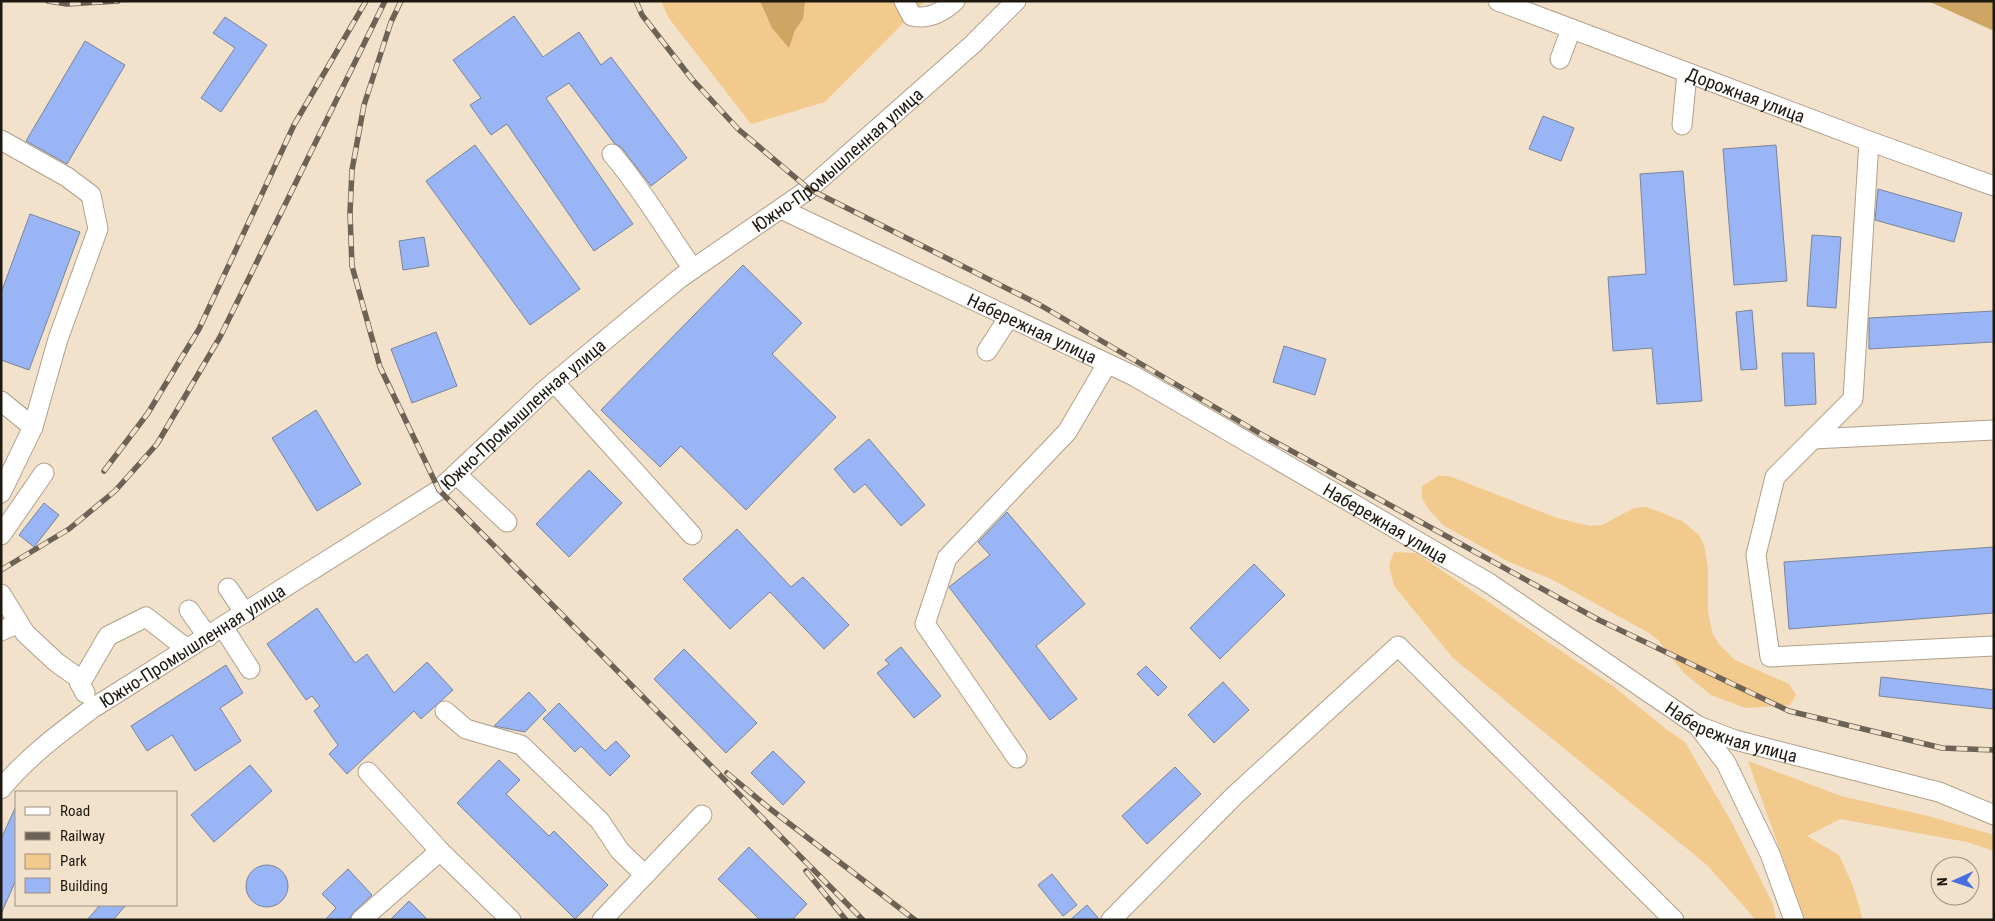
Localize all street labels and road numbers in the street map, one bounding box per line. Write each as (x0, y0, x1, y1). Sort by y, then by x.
street label: Дорожная улица (1684, 63, 1808, 126)
street label: Южно-Промышленная улица (748, 83, 927, 236)
street label: Набережная улица (964, 288, 1100, 367)
street label: Южно-Промышленная улица (436, 334, 609, 494)
street label: Набережная улица (1320, 478, 1452, 567)
street label: Южно-Промышленная улица (96, 579, 289, 712)
street label: Набережная улица (1662, 696, 1800, 766)

